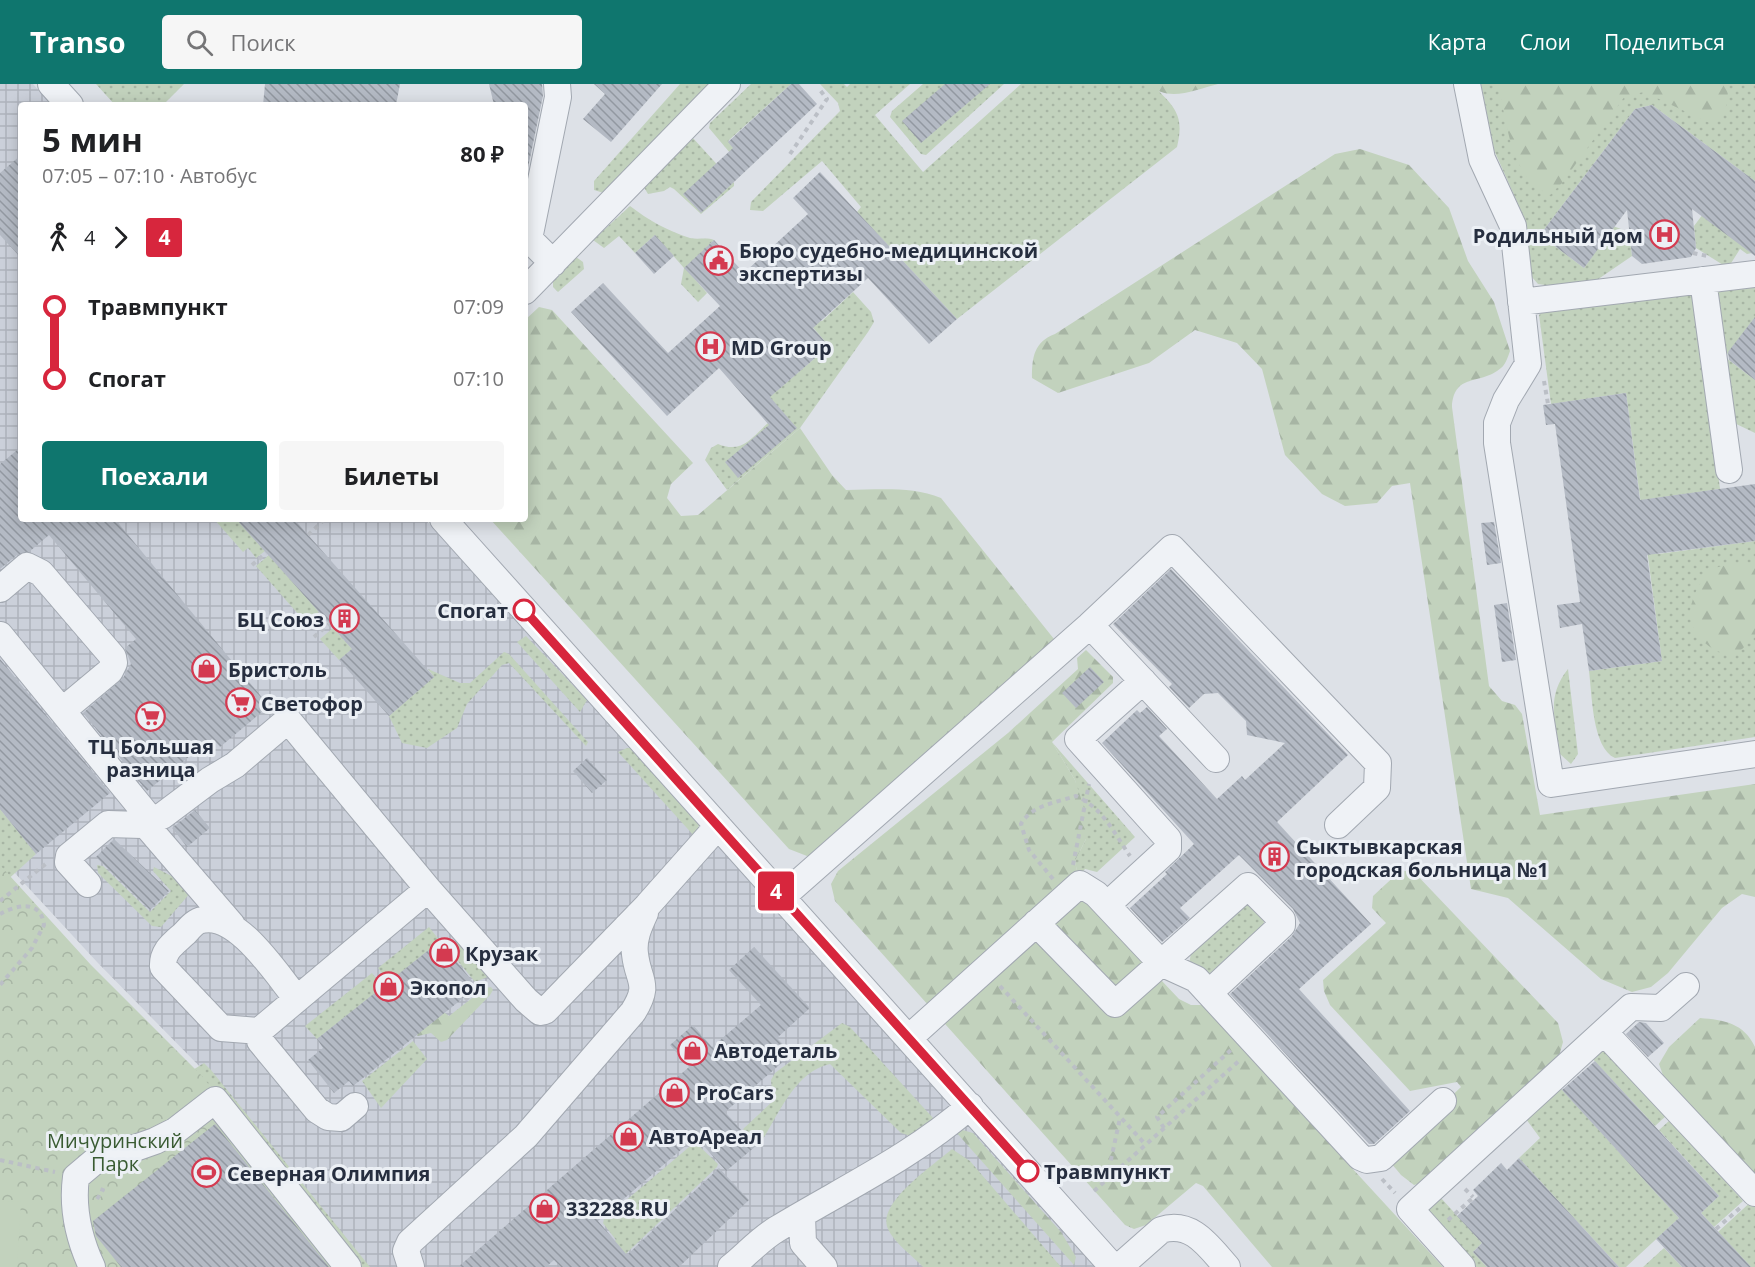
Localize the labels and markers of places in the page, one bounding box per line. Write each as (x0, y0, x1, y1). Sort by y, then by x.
hospital icon: Родильный дом (1648, 219, 1680, 251)
place label: Родильный дом (1473, 222, 1643, 249)
place label: Бюро судебно-медицинской экспертизы (739, 237, 1038, 287)
public building icon: Бюро судебно-медицинской экспертизы (702, 245, 734, 277)
hospital icon: MD Group (694, 331, 726, 363)
place label: MD Group (731, 334, 832, 361)
place label: Спогат (437, 597, 508, 624)
marker: Спогат (513, 599, 535, 621)
building icon: БЦ Союз (329, 603, 361, 635)
place label: БЦ Союз (237, 606, 324, 633)
shop icon: Бристоль (191, 653, 223, 685)
place label: Бристоль (228, 656, 327, 683)
supermarket icon: Светофор (224, 687, 256, 719)
place label: Светофор (261, 690, 363, 717)
supermarket icon: ТЦ Большая разница (135, 700, 167, 732)
place label: ТЦ Большая разница (88, 733, 214, 783)
place label: Сыктывкарская городская больница №1 (1296, 833, 1549, 883)
building icon: Сыктывкарская городская больница №1 (1259, 841, 1291, 873)
shop icon: Крузак (428, 937, 460, 969)
place label: Крузак (465, 940, 539, 967)
shop icon: Экопол (373, 971, 405, 1003)
place label: Экопол (410, 974, 486, 1001)
shop icon: Автодеталь (677, 1034, 709, 1066)
place label: Автодеталь (714, 1037, 837, 1064)
shop icon: ProCars (659, 1076, 691, 1108)
place label: ProCars (696, 1079, 774, 1106)
shop icon: АвтоАреал (612, 1120, 644, 1152)
place label: АвтоАреал (649, 1123, 762, 1150)
sports icon: Северная Олимпия (190, 1157, 222, 1189)
place label: Травмпункт (1044, 1158, 1171, 1185)
place label: Северная Олимпия (227, 1160, 430, 1187)
marker: Травмпункт (1017, 1160, 1039, 1182)
shop icon: 332288.RU (529, 1192, 561, 1224)
place label: 332288.RU (566, 1195, 669, 1222)

